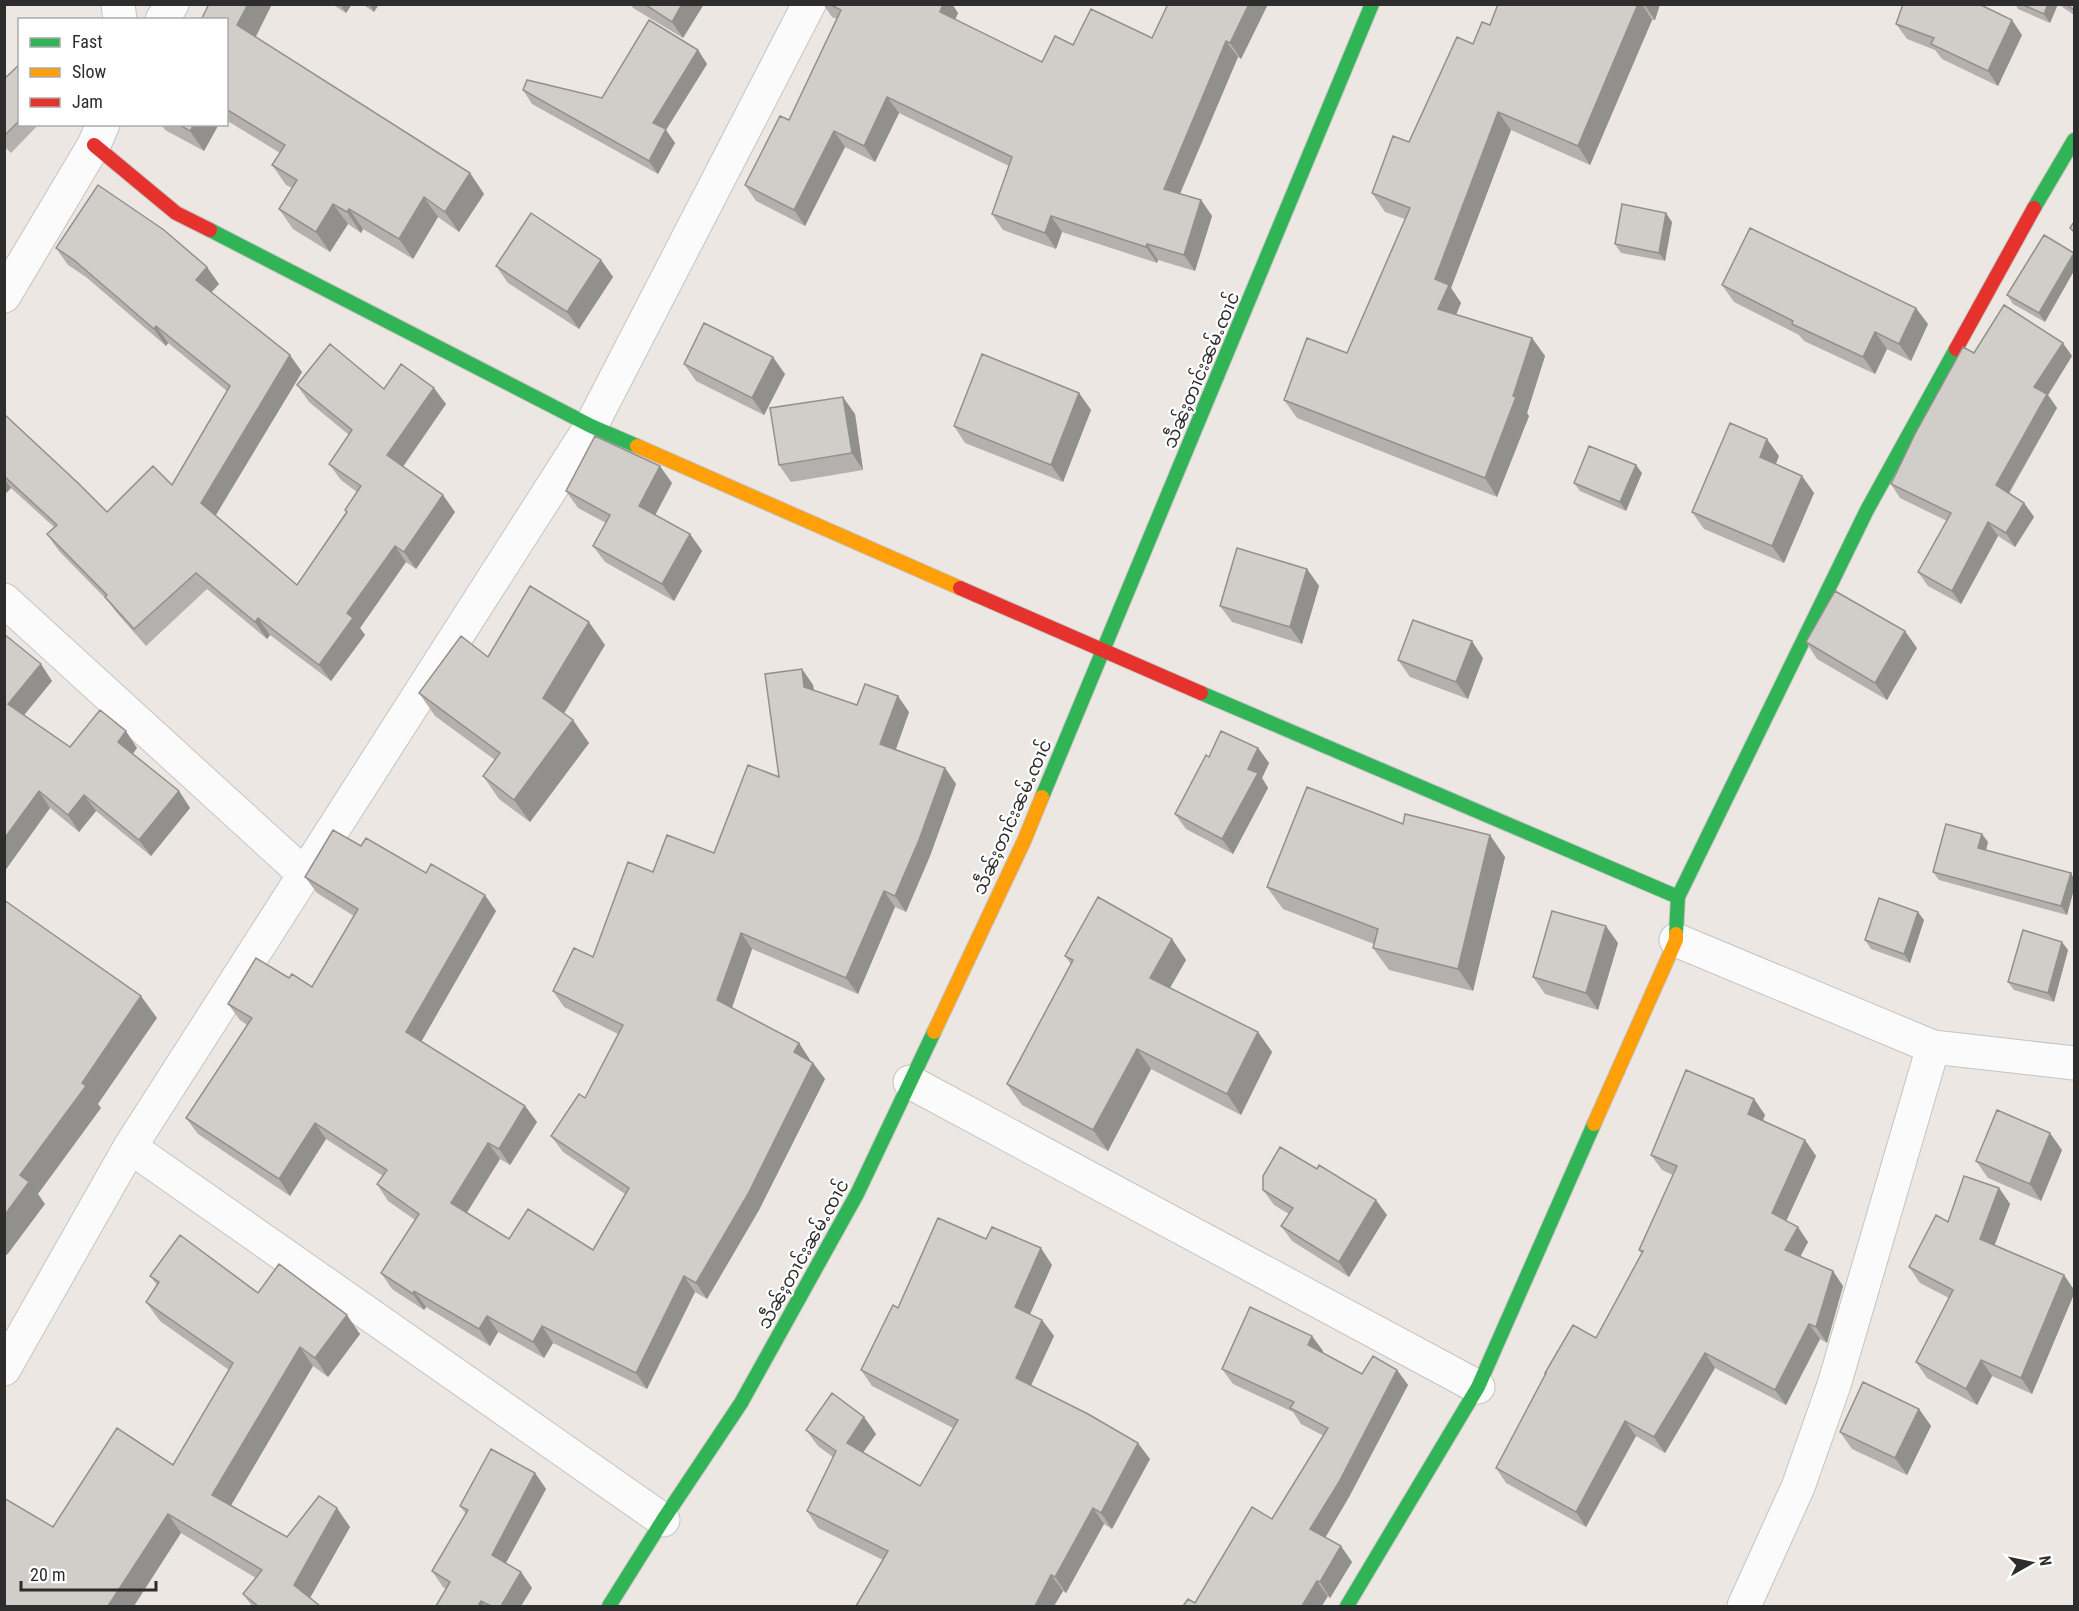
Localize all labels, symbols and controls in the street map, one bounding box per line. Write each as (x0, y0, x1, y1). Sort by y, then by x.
legend (18, 18, 228, 126)
text: Fast (72, 31, 103, 52)
text: Slow (72, 61, 107, 82)
text: Jam (72, 91, 103, 112)
street label: သဵၼ်ႈတၢင်းၼမ်ႉၸၢင် (1156, 288, 1243, 451)
street label: သဵၼ်ႈတၢင်းၼမ်ႉၸၢင် (966, 735, 1056, 898)
street label: သဵၼ်ႈတၢင်းၼမ်ႉၸၢင် (751, 1174, 853, 1332)
north arrow (2001, 1533, 2061, 1593)
scale bar (21, 1554, 156, 1592)
text: N (2035, 1554, 2055, 1567)
text: 20 m (30, 1564, 65, 1585)

